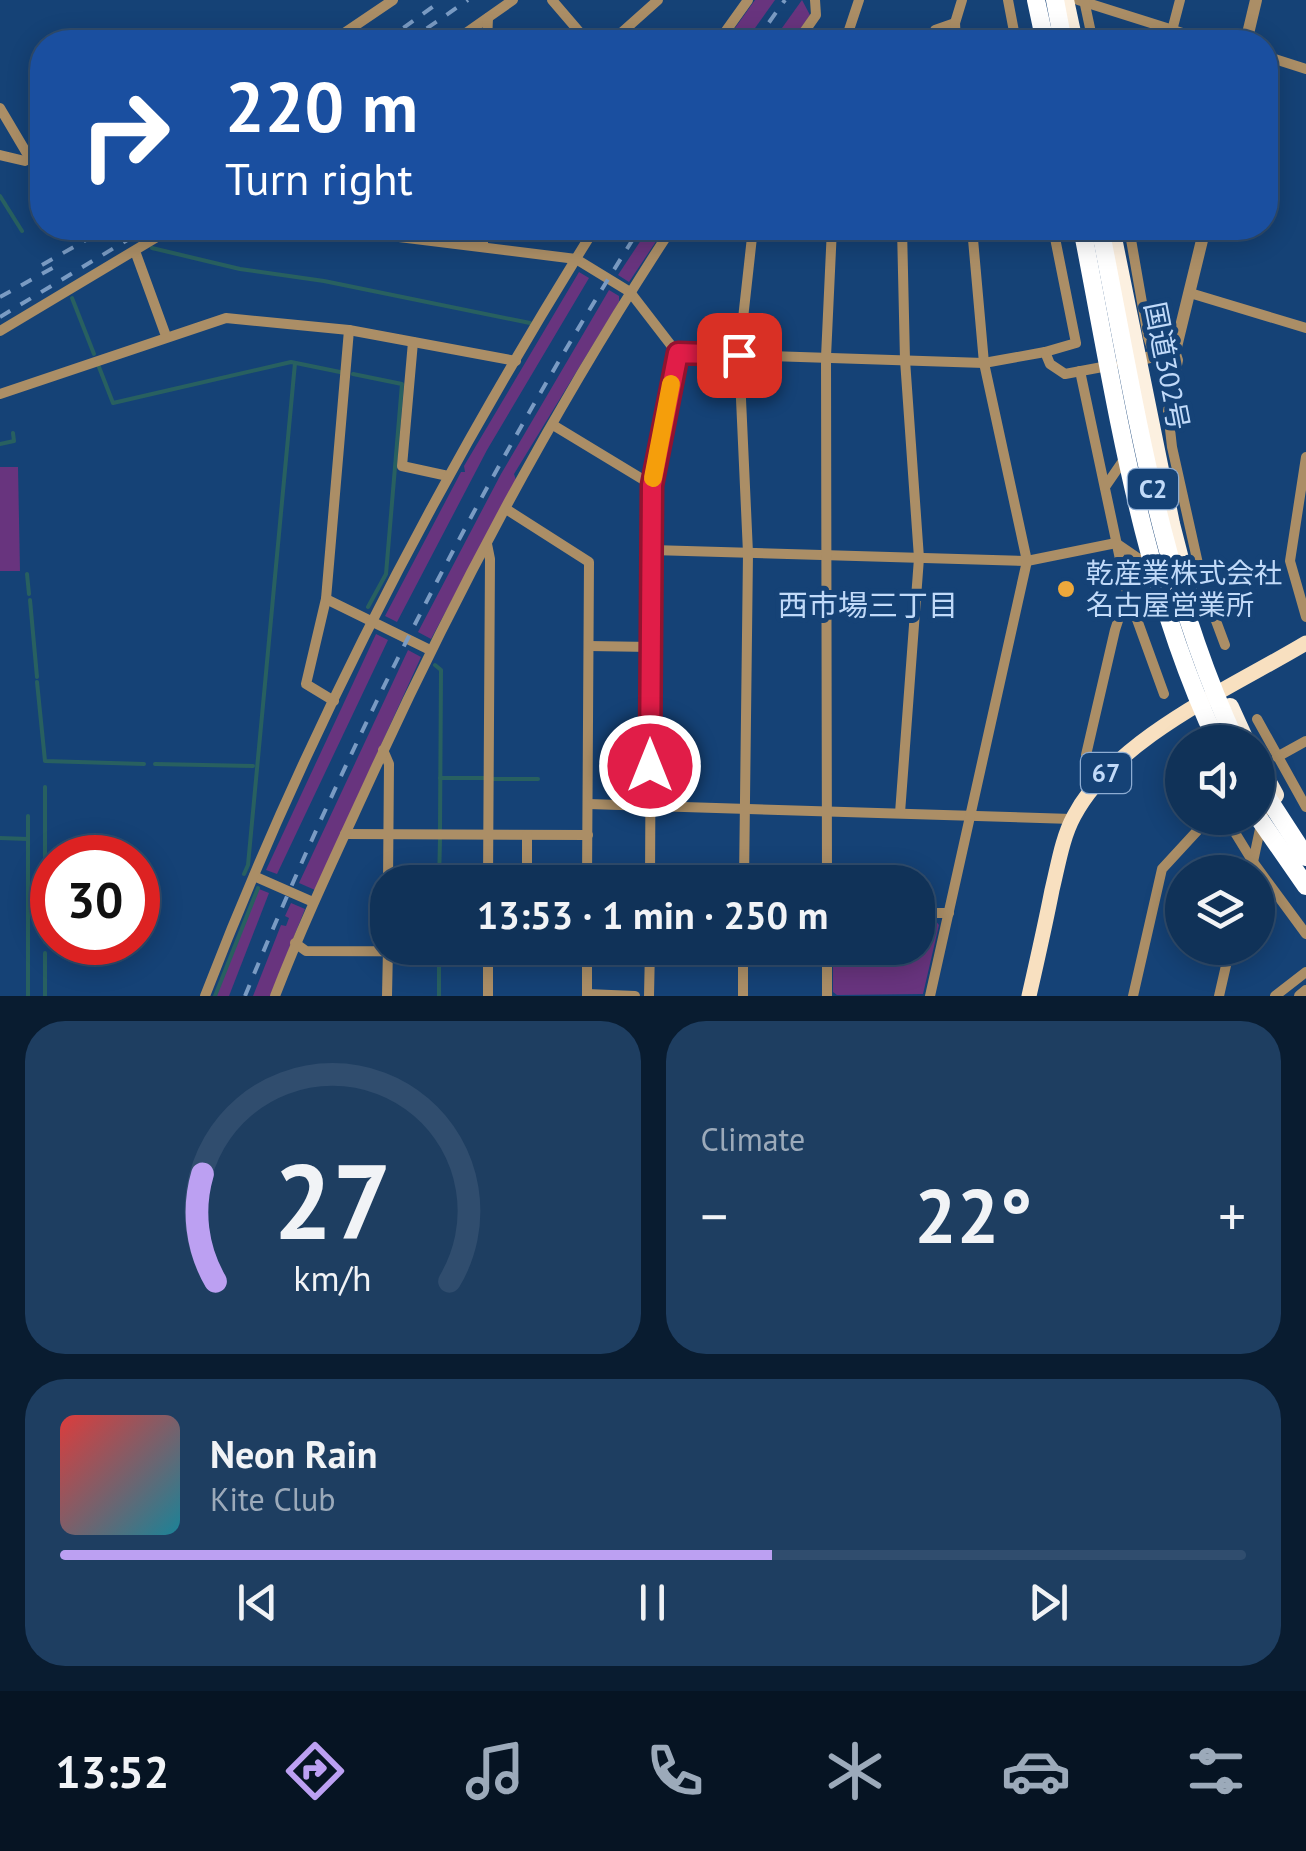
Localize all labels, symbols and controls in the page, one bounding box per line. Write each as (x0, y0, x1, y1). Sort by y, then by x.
text: 220 m (225, 61, 418, 151)
icon: right (60, 70, 190, 200)
text: Turn right (225, 149, 413, 207)
street label: 国道302号 (1137, 299, 1198, 433)
pin (697, 313, 782, 398)
icon: arrive (712, 328, 767, 383)
road number: C2 (1128, 469, 1178, 509)
place label: 乾産業株式会社 名古屋営業所 (1086, 554, 1282, 623)
marker: 乾産業株式会社 名古屋営業所 (1055, 578, 1077, 600)
district label: 西市場三丁目 (778, 585, 958, 624)
position arrow (598, 714, 702, 818)
map controls (1165, 725, 1275, 965)
button: sound (1165, 725, 1275, 835)
road number: 67 (1081, 753, 1131, 793)
speed limit sign: 30 (30, 835, 160, 965)
button: layers (1165, 855, 1275, 965)
text: 13:53 · 1 min · 250 m (477, 890, 828, 939)
text: Climate (701, 1118, 805, 1160)
text: 27 (274, 1133, 392, 1268)
text: 22° (914, 1167, 1032, 1264)
text: − (701, 1180, 728, 1251)
text: + (1218, 1180, 1246, 1251)
text: km/h (294, 1255, 372, 1301)
text: Neon Rain (210, 1429, 377, 1478)
text: Kite Club (210, 1478, 336, 1520)
icon: previous (230, 1575, 285, 1630)
icon: pause (625, 1575, 680, 1630)
icon: next (1021, 1575, 1076, 1630)
icon: directions (280, 1736, 350, 1806)
icon: music (460, 1736, 530, 1806)
icon: phone (640, 1736, 710, 1806)
icon: climate (820, 1736, 890, 1806)
icon: car (1001, 1736, 1071, 1806)
icon: filters (1181, 1736, 1251, 1806)
text: 13:52 (55, 1742, 169, 1800)

